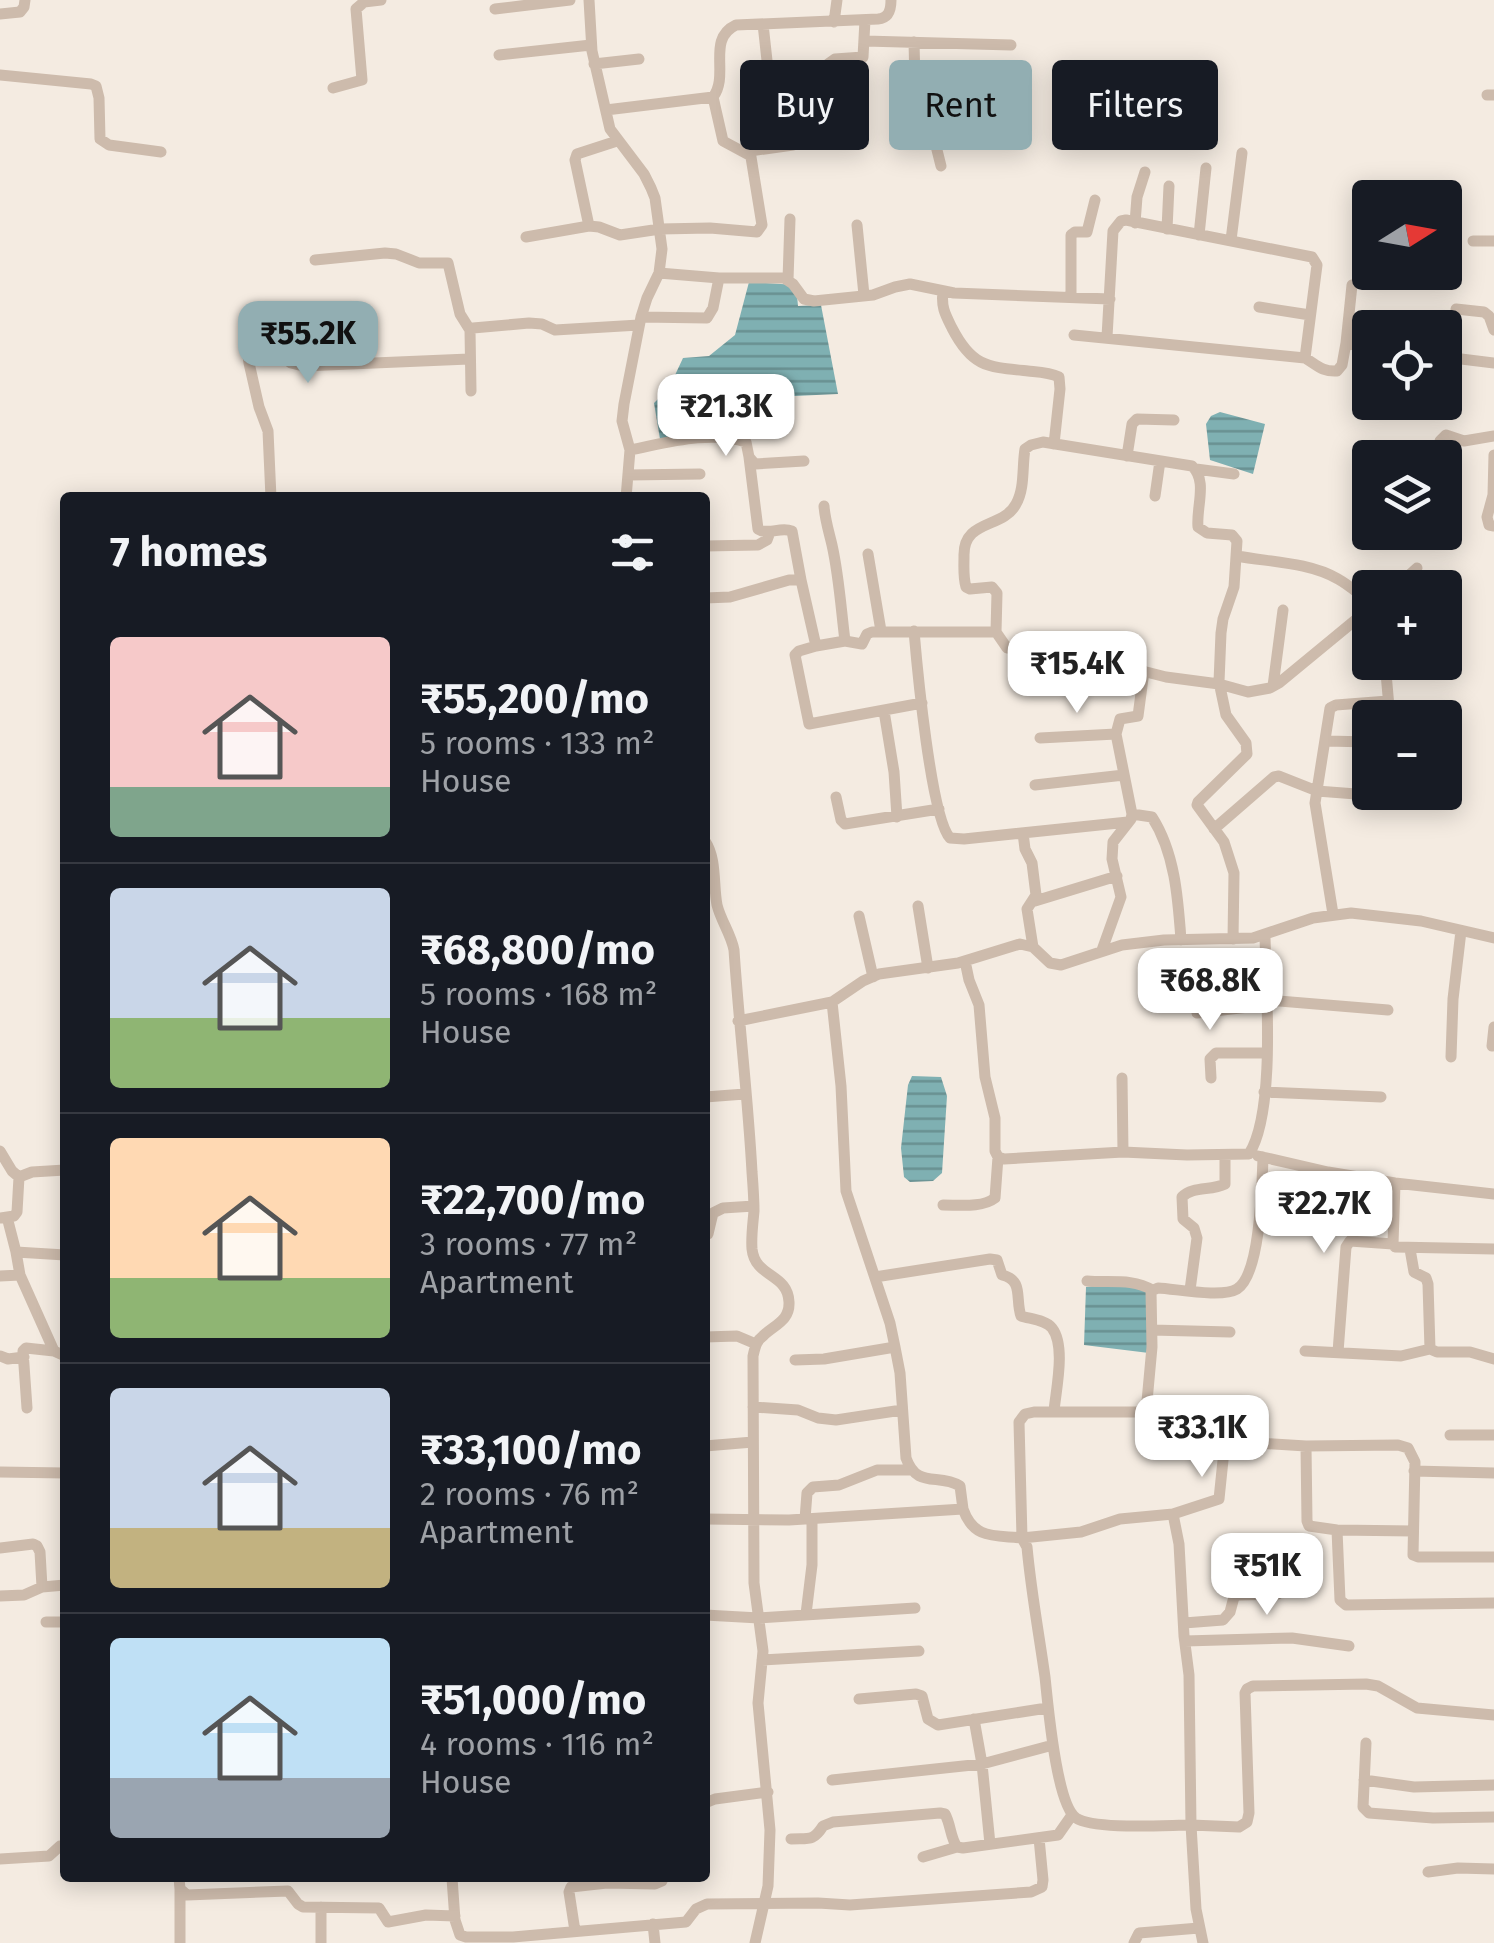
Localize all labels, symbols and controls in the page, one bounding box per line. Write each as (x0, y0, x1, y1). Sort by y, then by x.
chip: Buy (740, 60, 869, 150)
chip: Rent (889, 60, 1032, 150)
chip: Filters (1052, 60, 1218, 150)
north arrow (1352, 180, 1462, 290)
map controls (1352, 180, 1462, 810)
pin: ₹55.2K (227, 301, 389, 386)
button: locate (1352, 310, 1462, 420)
text: ₹55.2K (260, 314, 356, 352)
pin: ₹21.3K (645, 374, 807, 459)
text: ₹21.3K (679, 387, 773, 425)
button: layers (1352, 440, 1462, 550)
icon: filters (605, 525, 660, 580)
text: 7 homes (110, 527, 267, 577)
button: + (1352, 570, 1462, 680)
pin: ₹15.4K (996, 631, 1158, 716)
text: ₹15.4K (1030, 644, 1124, 682)
text: ₹55,200/mo (420, 674, 649, 724)
icon: home (190, 677, 310, 797)
button: − (1352, 700, 1462, 810)
text: 5 rooms · 133 m² (420, 724, 655, 762)
text: House (420, 762, 511, 800)
text: ₹68,800/mo (420, 925, 655, 975)
icon: home (190, 928, 310, 1048)
pin: ₹68.8K (1129, 948, 1291, 1033)
text: ₹68.8K (1160, 961, 1260, 999)
text: 5 rooms · 168 m² (420, 975, 657, 1013)
text: House (420, 1013, 511, 1051)
pin: ₹22.7K (1243, 1171, 1405, 1256)
text: ₹22,700/mo (420, 1175, 645, 1225)
icon: home (190, 1178, 310, 1298)
text: ₹22.7K (1277, 1184, 1371, 1222)
text: 3 rooms · 77 m² (420, 1225, 637, 1263)
text: Apartment (420, 1263, 574, 1301)
pin: ₹33.1K (1121, 1395, 1283, 1480)
text: ₹33.1K (1157, 1408, 1247, 1446)
text: ₹33,100/mo (420, 1425, 642, 1475)
icon: home (190, 1428, 310, 1548)
text: 2 rooms · 76 m² (420, 1475, 639, 1513)
text: Apartment (420, 1513, 574, 1551)
pin: ₹51K (1208, 1533, 1326, 1618)
text: ₹51K (1233, 1546, 1301, 1584)
text: ₹51,000/mo (420, 1675, 646, 1725)
icon: home (190, 1678, 310, 1798)
text: 4 rooms · 116 m² (420, 1725, 654, 1763)
text: House (420, 1763, 511, 1801)

